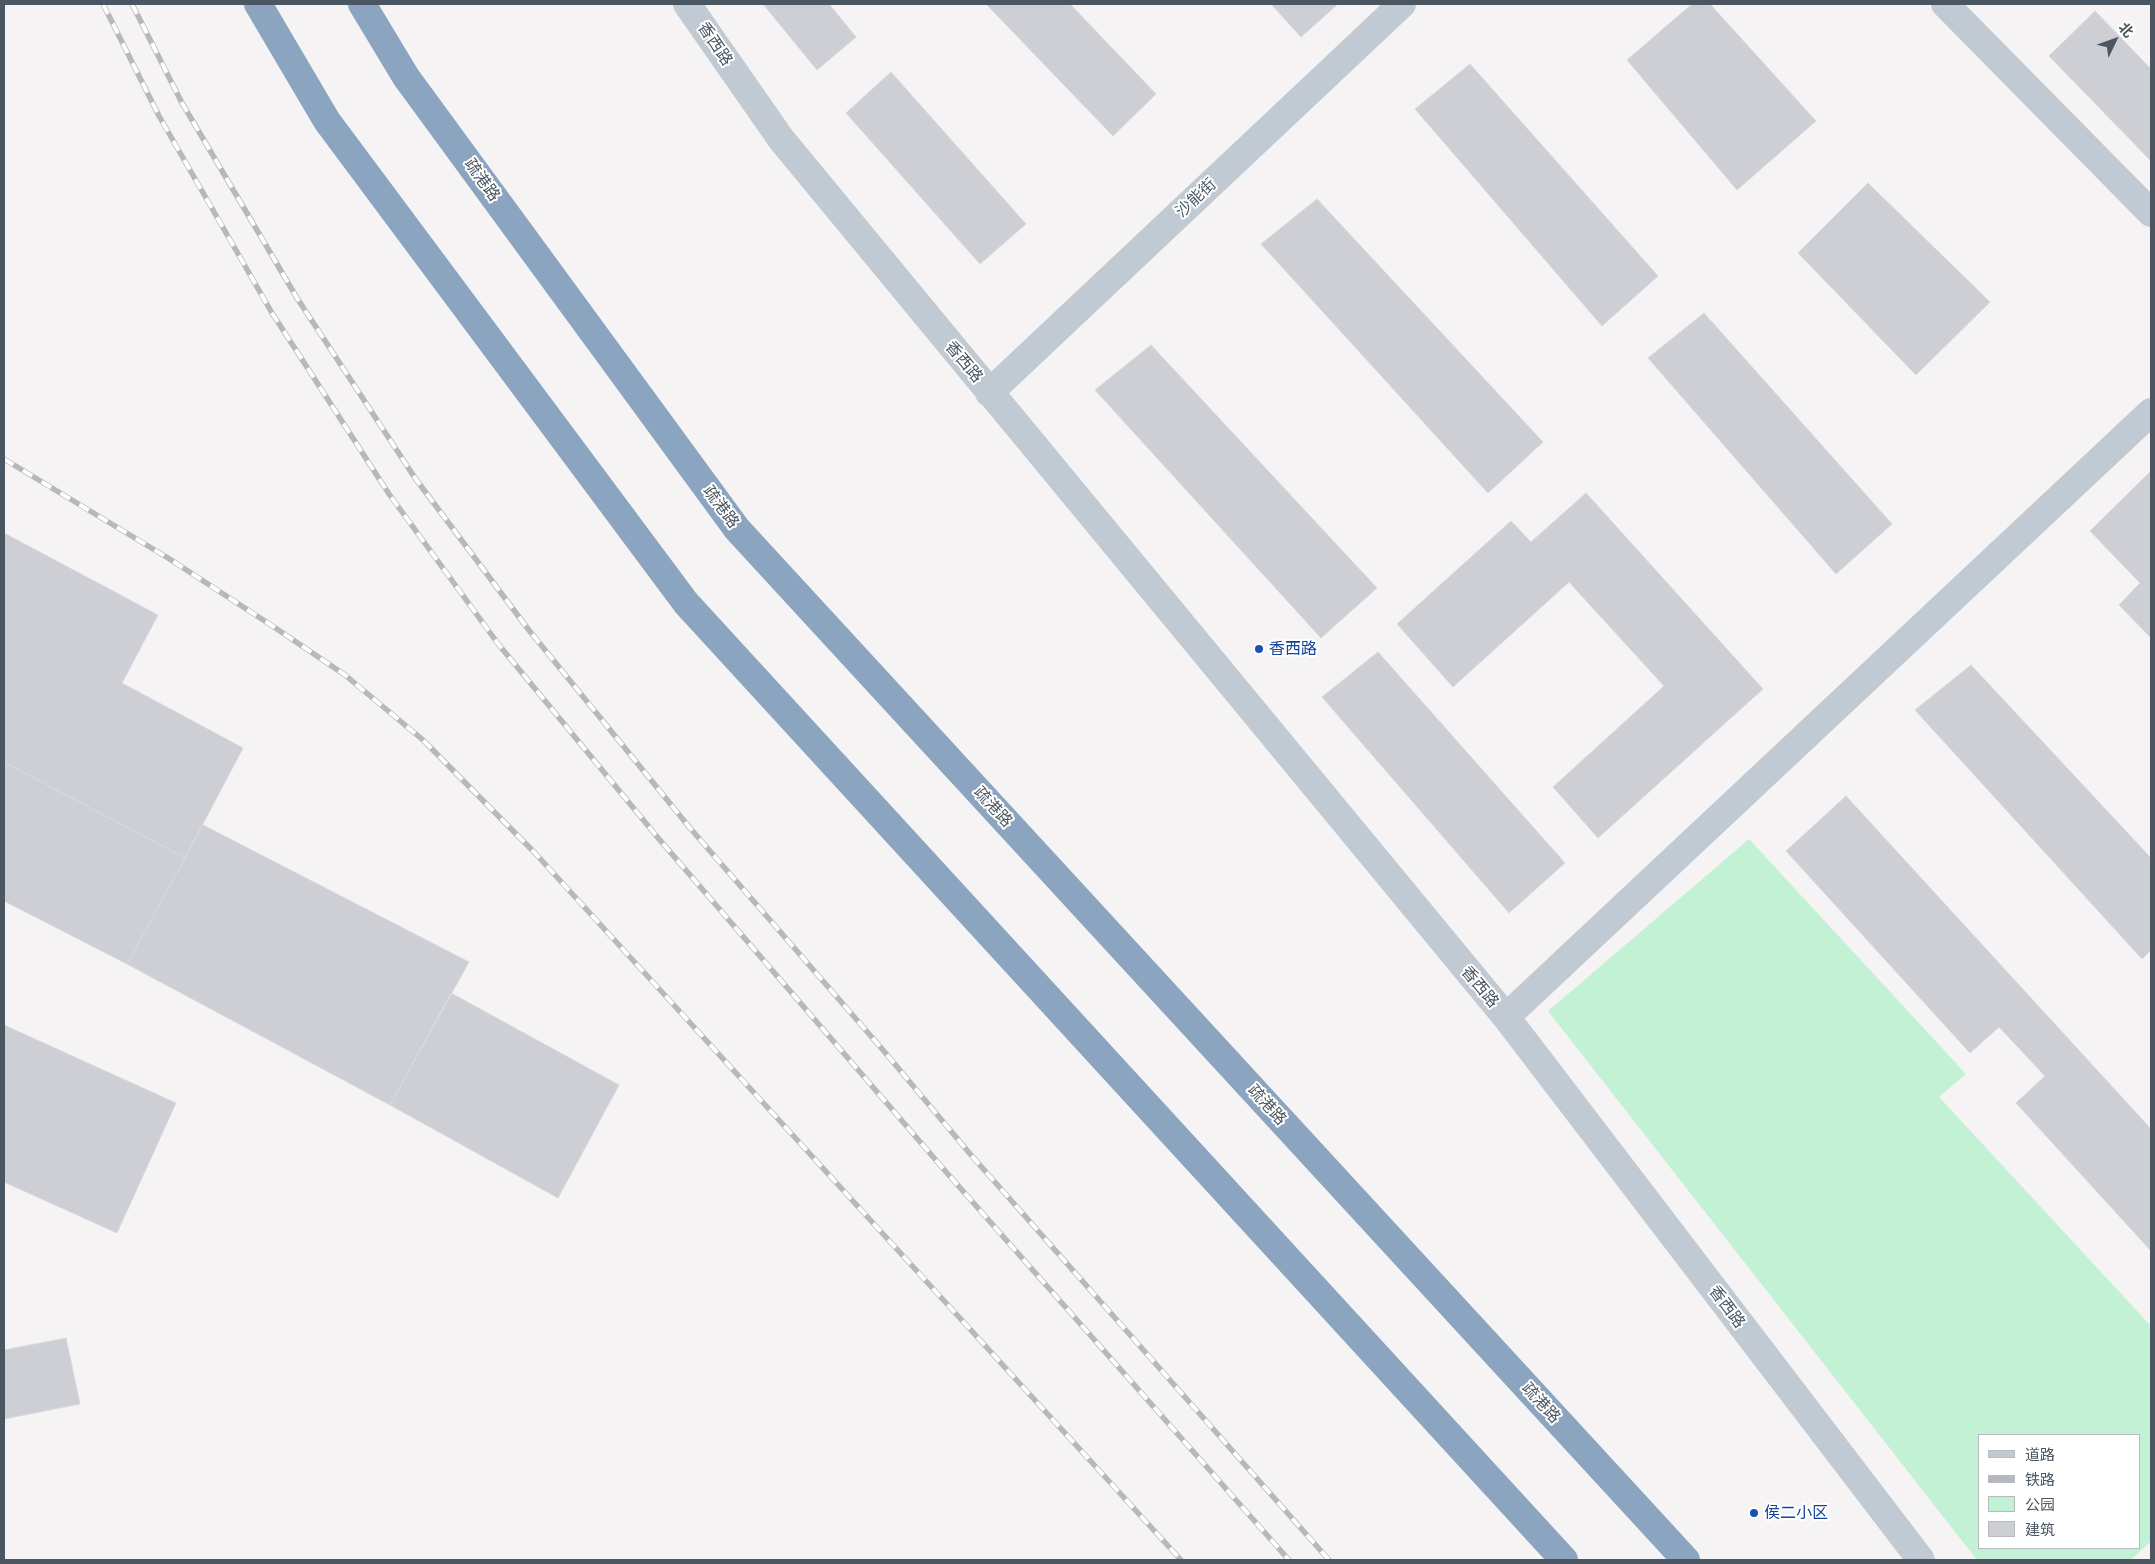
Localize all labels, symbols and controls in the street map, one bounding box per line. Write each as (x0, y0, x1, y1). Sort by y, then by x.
north arrow (2090, 15, 2140, 65)
street label: 香西路 (694, 19, 736, 69)
text: 北 (2116, 19, 2137, 41)
street label: 疏港路 (460, 155, 504, 205)
street label: 沙能街 (1172, 175, 1220, 221)
street label: 香西路 (941, 337, 987, 387)
street label: 疏港路 (699, 482, 743, 532)
place label: 香西路 (1269, 639, 1317, 659)
marker: 香西路 (1253, 643, 1265, 655)
street label: 疏港路 (970, 783, 1016, 831)
street label: 香西路 (1457, 962, 1503, 1012)
street label: 疏港路 (1244, 1081, 1290, 1129)
street label: 香西路 (1705, 1282, 1749, 1332)
street label: 疏港路 (1518, 1379, 1564, 1427)
legend (1978, 1434, 2140, 1549)
text: 道路 (2025, 1446, 2055, 1463)
text: 铁路 (2025, 1471, 2055, 1488)
text: 公园 (2025, 1496, 2055, 1513)
place label: 侯二小区 (1764, 1503, 1828, 1523)
marker: 侯二小区 (1748, 1507, 1760, 1519)
text: 建筑 (2025, 1521, 2055, 1538)

